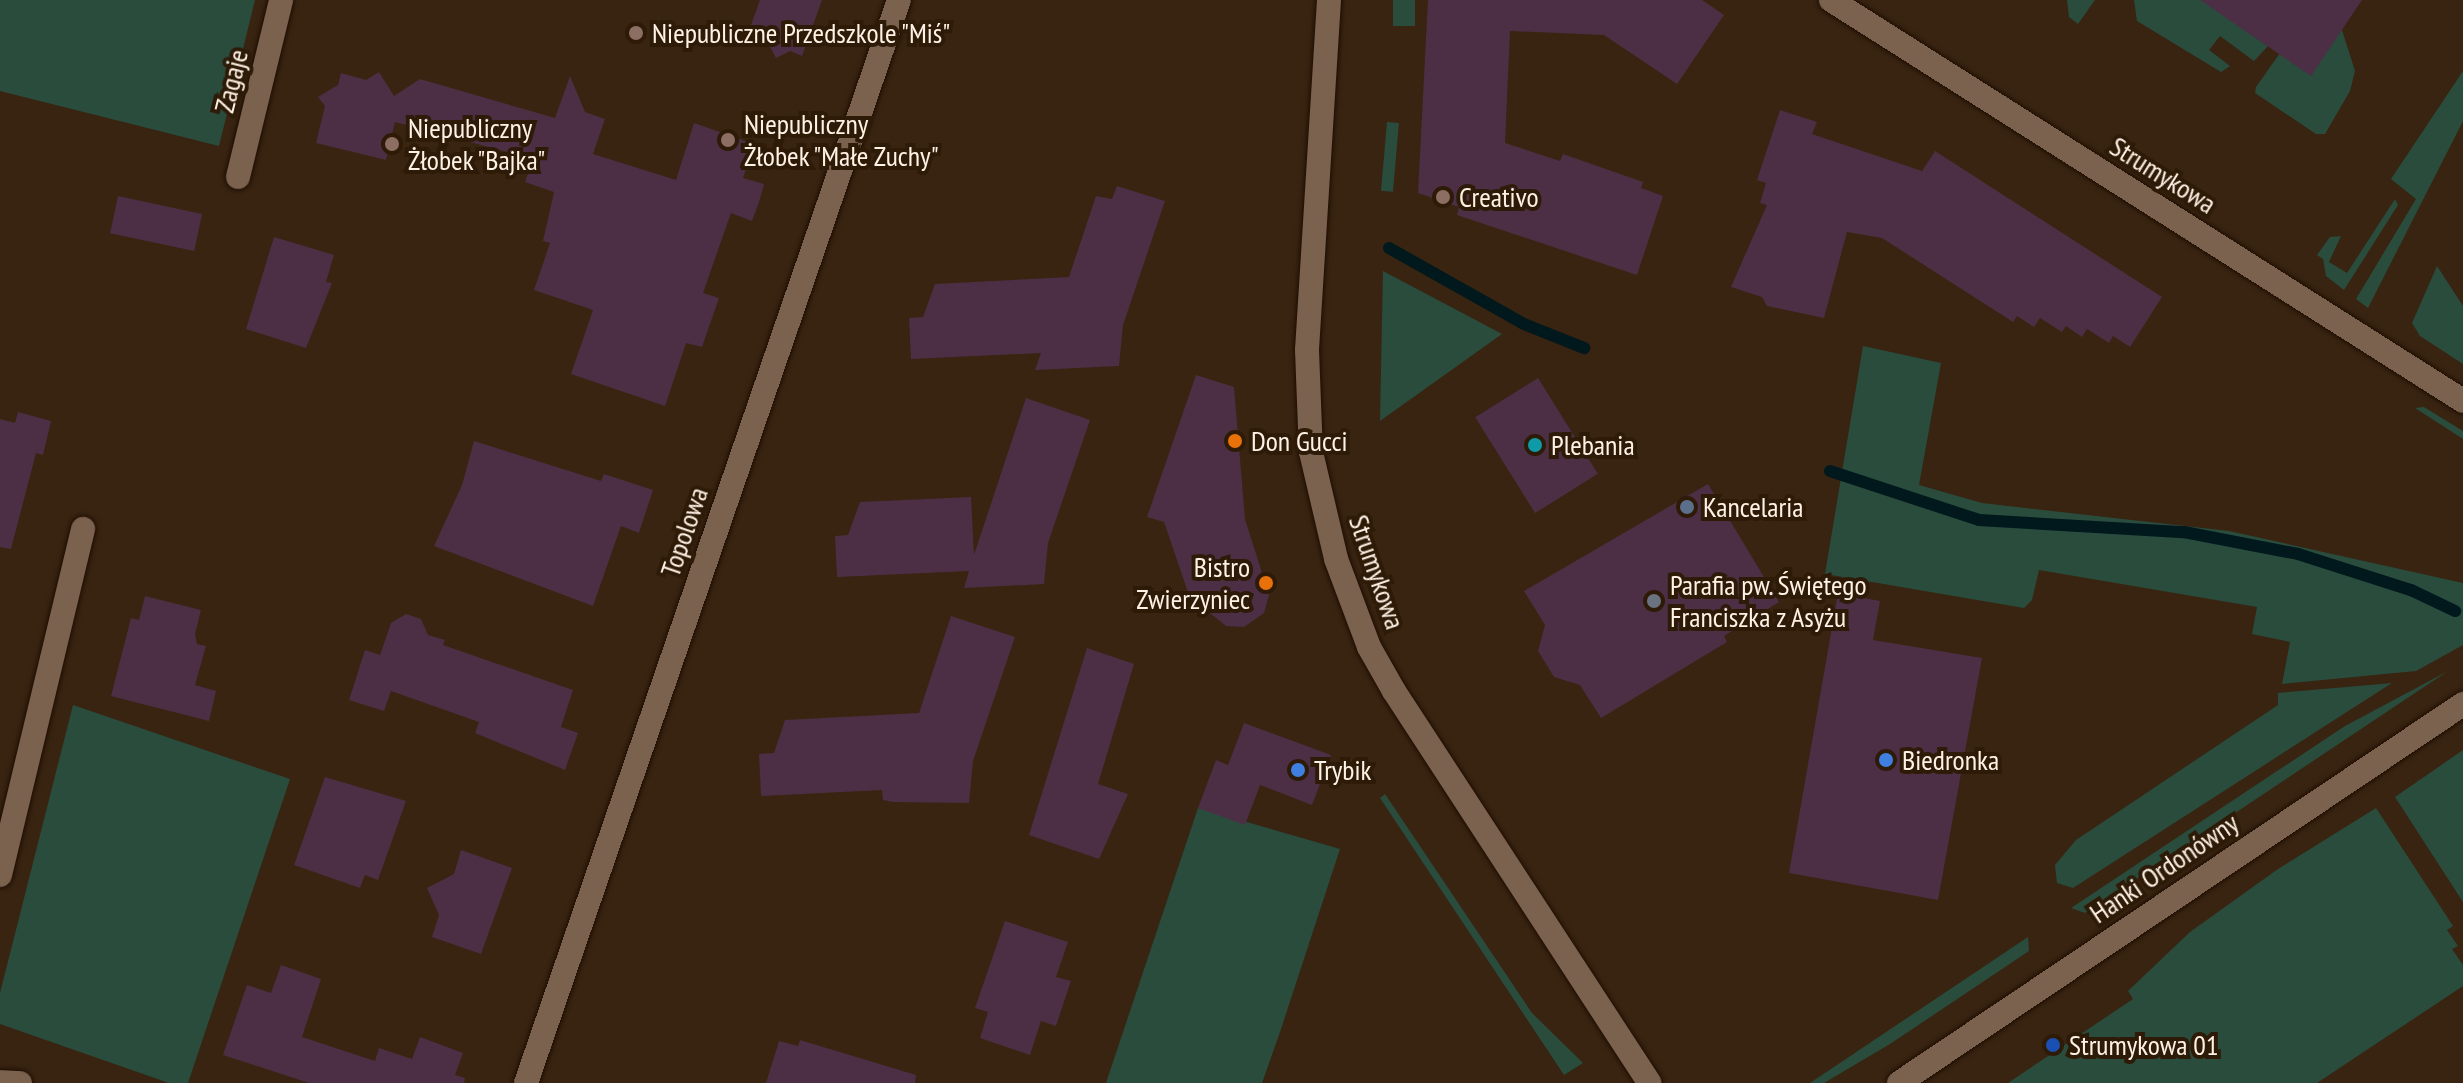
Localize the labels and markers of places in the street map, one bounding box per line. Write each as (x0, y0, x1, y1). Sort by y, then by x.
place label: Niepubliczne Przedszkole "Miś" (652, 16, 952, 50)
marker: Niepubliczne Przedszkole "Miś" (627, 24, 645, 42)
place label: Niepubliczny Żłobek "Małe Zuchy" (744, 107, 941, 173)
place label: Niepubliczny Żłobek "Bajka" (408, 111, 548, 177)
marker: Niepubliczny Żłobek "Małe Zuchy" (719, 131, 737, 149)
marker: Niepubliczny Żłobek "Bajka" (383, 135, 401, 153)
place label: Creativo (1459, 180, 1539, 214)
marker: Creativo (1434, 188, 1452, 206)
place label: Don Gucci (1251, 424, 1347, 458)
place label: Plebania (1551, 428, 1635, 462)
marker: Don Gucci (1226, 432, 1244, 450)
marker: Plebania (1526, 436, 1544, 454)
place label: Kancelaria (1703, 490, 1803, 524)
marker: Kancelaria (1678, 498, 1696, 516)
place label: Bistro Zwierzyniec (1136, 550, 1250, 616)
place label: Parafia pw. Świętego Franciszka z Asyżu (1670, 568, 1868, 634)
marker: Bistro Zwierzyniec (1257, 574, 1275, 592)
marker: Parafia pw. Świętego Franciszka z Asyżu (1645, 592, 1663, 610)
place label: Biedronka (1902, 743, 1999, 777)
marker: Biedronka (1877, 751, 1895, 769)
place label: Trybik (1314, 753, 1371, 787)
marker: Trybik (1289, 761, 1307, 779)
place label: Strumykowa 01 (2069, 1028, 2219, 1062)
marker: Strumykowa 01 (2044, 1036, 2062, 1054)

